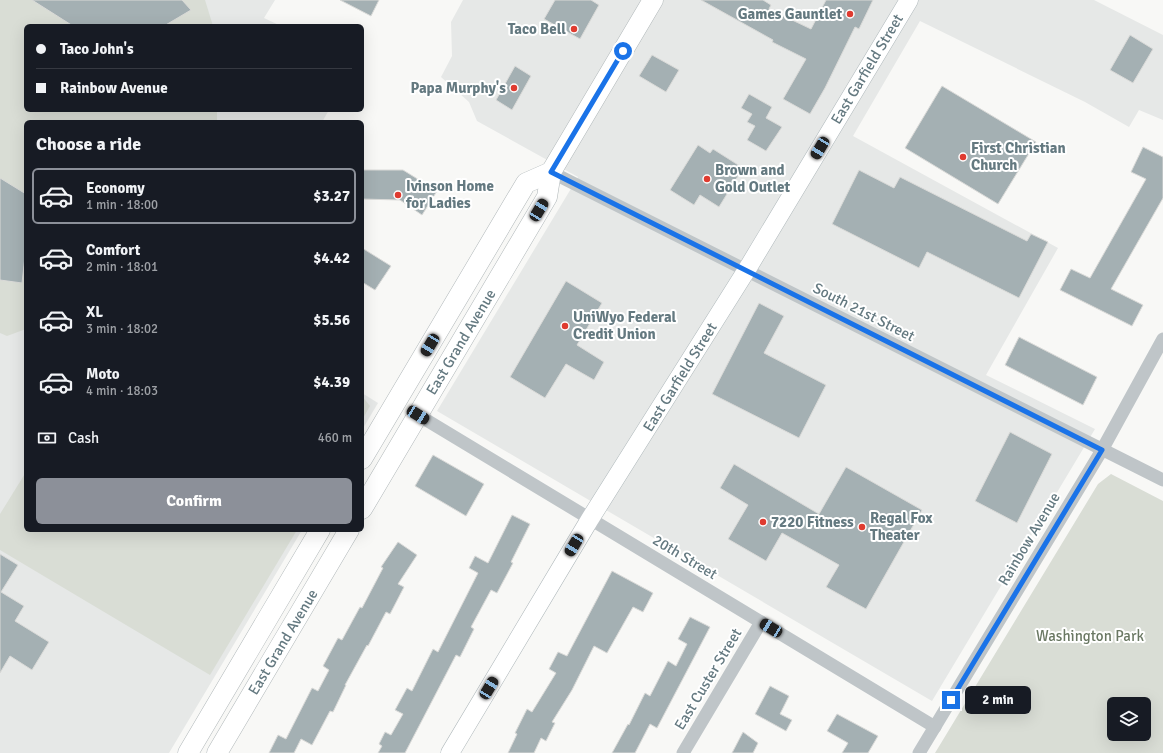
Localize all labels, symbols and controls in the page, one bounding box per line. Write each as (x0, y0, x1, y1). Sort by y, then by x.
place label: Games Gauntlet (738, 5, 842, 23)
marker: Games Gauntlet (845, 9, 855, 19)
street label: East Garfield Street (827, 11, 907, 127)
place label: Taco Bell (508, 20, 566, 38)
marker: Taco Bell (569, 24, 579, 34)
text: Taco John's (60, 40, 134, 58)
route start (614, 42, 632, 60)
text: Rainbow Avenue (60, 79, 168, 97)
place label: Papa Murphy's (410, 79, 506, 97)
marker: Papa Murphy's (509, 83, 519, 93)
text: Choose a ride (36, 133, 141, 155)
car (809, 135, 831, 161)
place label: First Christian Church (971, 139, 1066, 174)
marker: First Christian Church (958, 152, 968, 162)
place label: Brown and Gold Outlet (715, 161, 790, 196)
marker: Brown and Gold Outlet (702, 174, 712, 184)
place label: Ivinson Home for Ladies (405, 177, 494, 212)
icon: car (38, 178, 74, 214)
text: Economy (86, 179, 145, 197)
text: $3.27 (313, 187, 350, 205)
marker: Ivinson Home for Ladies (393, 190, 403, 200)
text: 1 min · 18:00 (86, 197, 158, 213)
car (528, 197, 550, 223)
icon: car (38, 240, 74, 276)
text: Comfort (86, 241, 140, 259)
text: $4.42 (313, 249, 350, 267)
text: 2 min · 18:01 (86, 259, 158, 275)
street label: South 21st Street (810, 279, 918, 345)
street label: East Grand Avenue (422, 286, 500, 398)
icon: car (38, 302, 74, 338)
text: XL (86, 303, 103, 321)
place label: UniWyo Federal Credit Union (573, 308, 677, 343)
text: $5.56 (313, 311, 350, 329)
street label: East Garfield Street (639, 319, 721, 435)
text: 3 min · 18:02 (86, 321, 158, 337)
marker: UniWyo Federal Credit Union (560, 321, 570, 331)
car (419, 332, 441, 358)
icon: car (38, 364, 74, 400)
text: Moto (86, 365, 120, 383)
text: $4.39 (313, 373, 350, 391)
text: 4 min · 18:03 (86, 383, 158, 399)
car (405, 404, 431, 426)
icon: cash (36, 427, 58, 449)
text: Cash (68, 429, 99, 447)
text: 460 m (318, 430, 352, 446)
button: Confirm (36, 478, 352, 524)
street label: Rainbow Avenue (994, 489, 1064, 589)
place label: Regal Fox Theater (870, 509, 933, 544)
place label: 7220 Fitness (771, 513, 854, 531)
marker: 7220 Fitness (758, 517, 768, 527)
marker: Regal Fox Theater (857, 522, 867, 532)
street label: 20th Street (650, 531, 720, 583)
car (563, 532, 585, 558)
street label: East Grand Avenue (244, 586, 322, 698)
car (758, 617, 784, 639)
street label: East Custer Street (671, 625, 745, 733)
park label: Washington Park (1036, 627, 1144, 645)
car (478, 675, 500, 701)
callout: 2 min (965, 686, 1031, 714)
route end (942, 691, 960, 709)
text: 2 min (982, 692, 1014, 708)
map controls (1107, 697, 1151, 741)
button: layers (1107, 697, 1151, 741)

